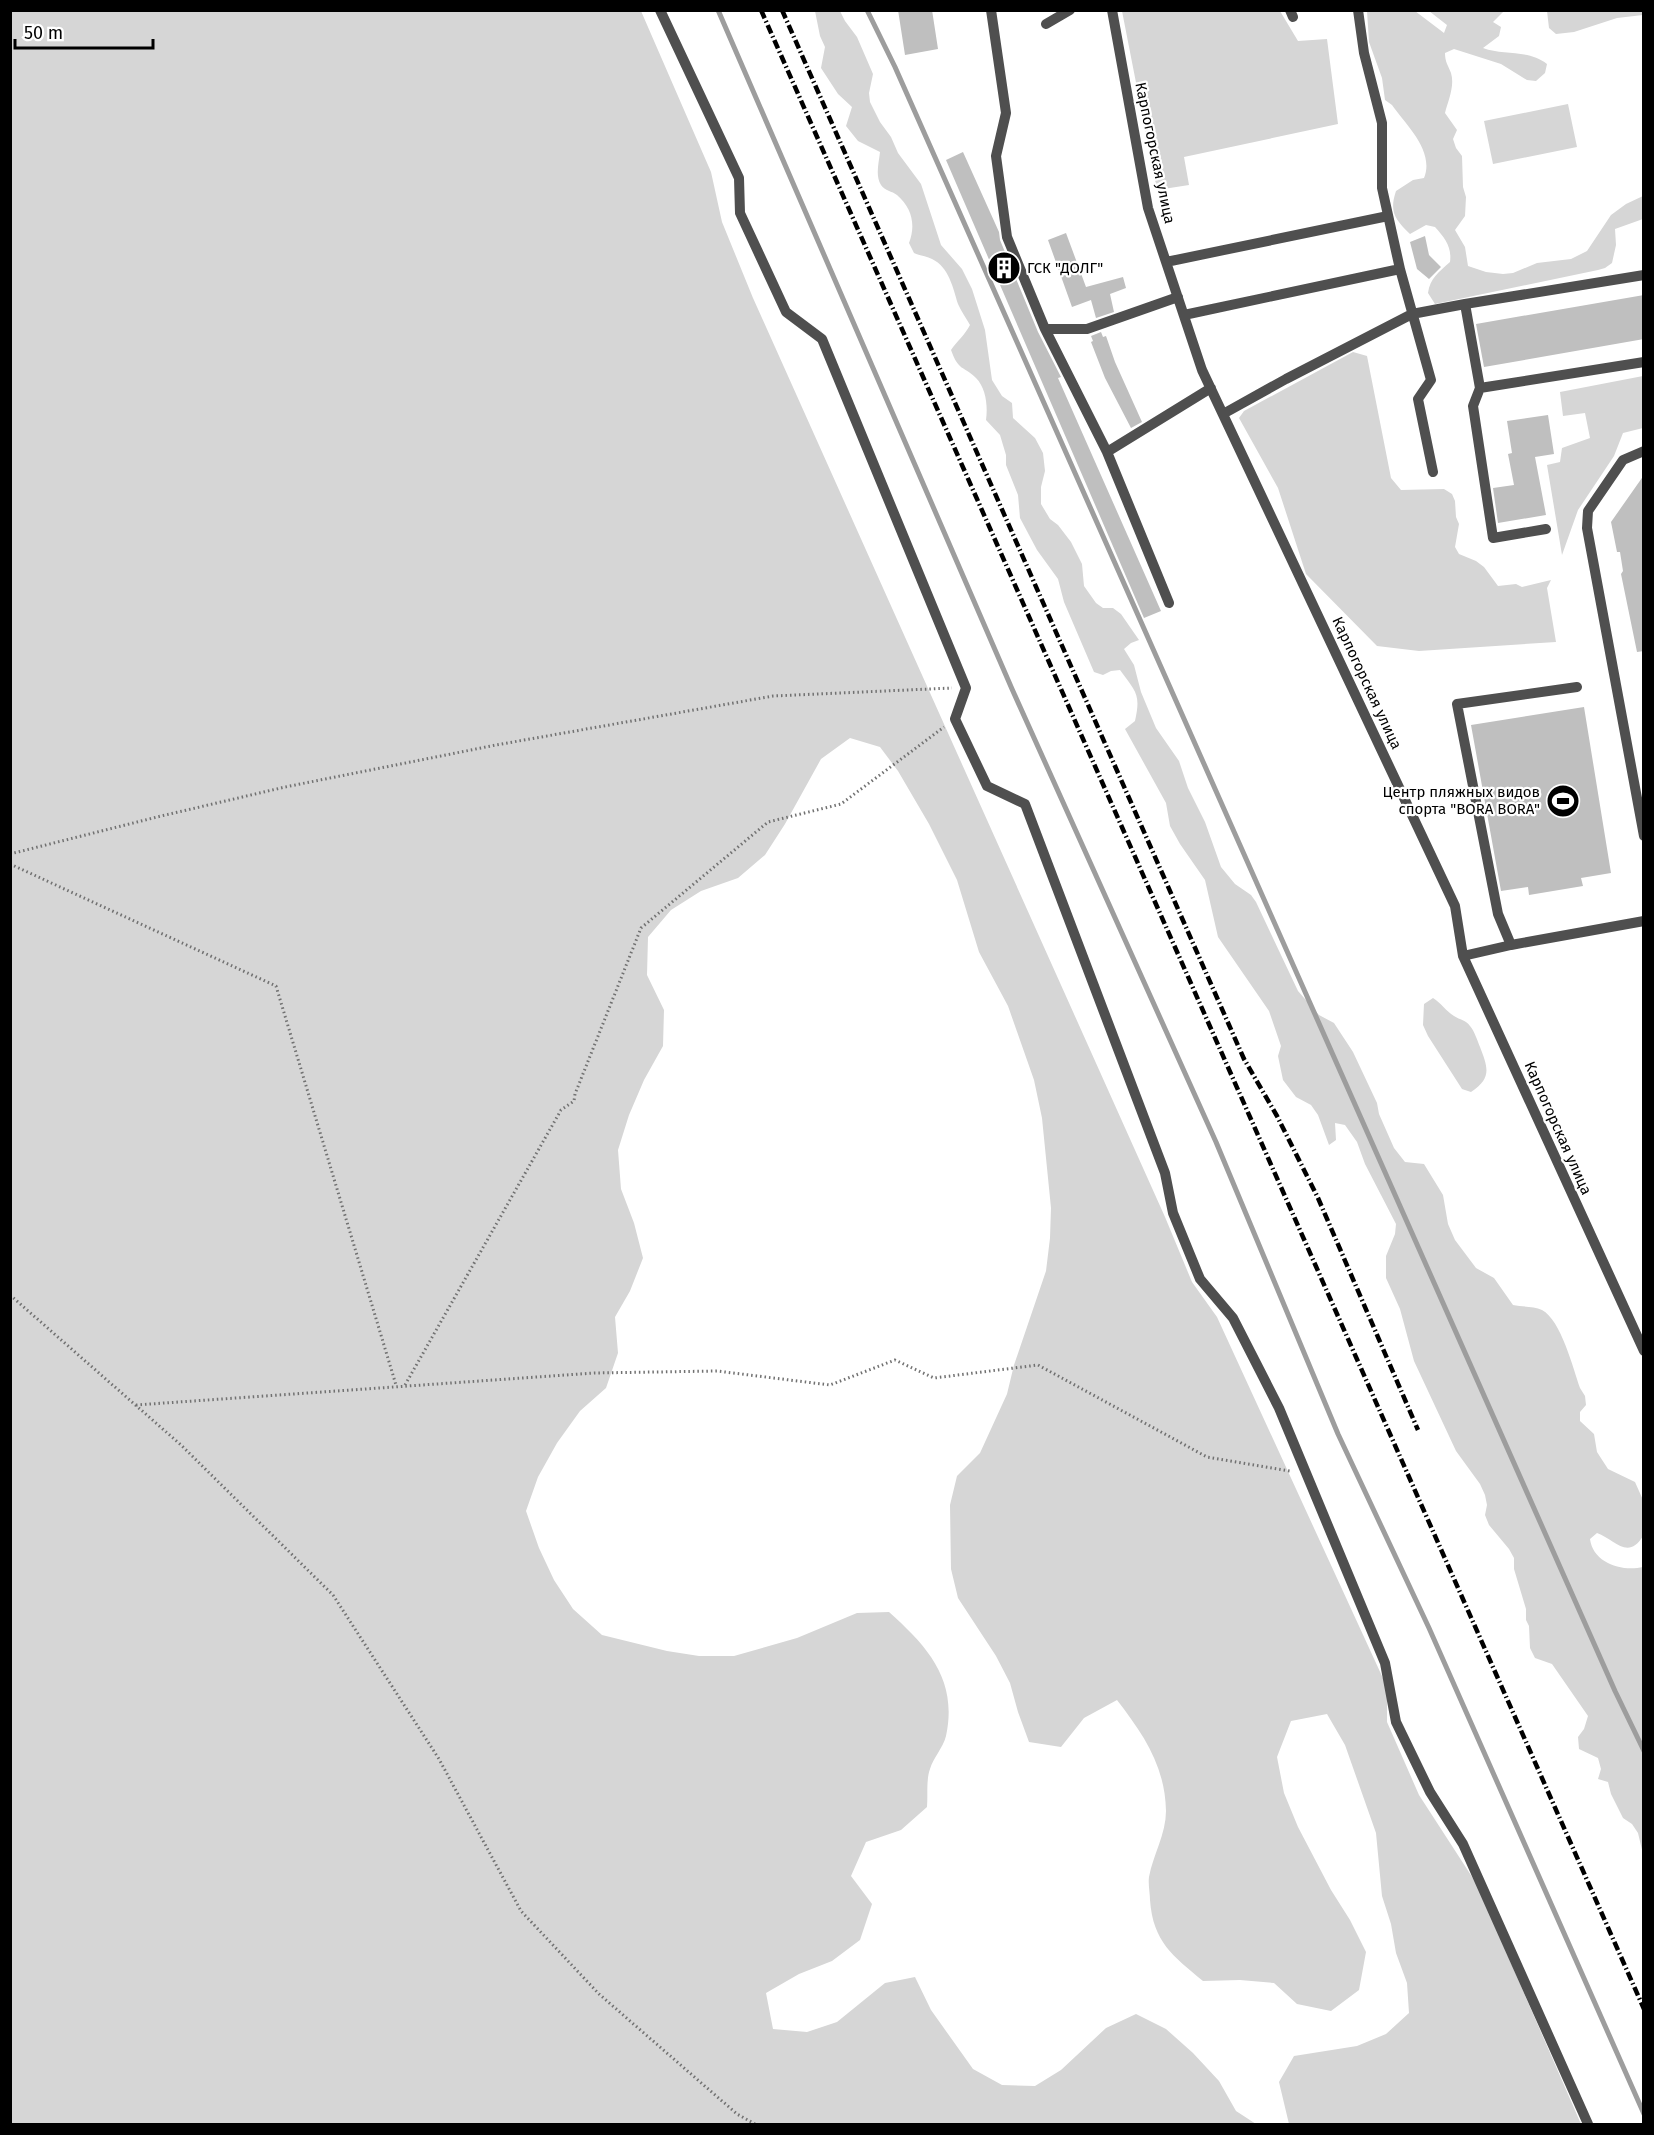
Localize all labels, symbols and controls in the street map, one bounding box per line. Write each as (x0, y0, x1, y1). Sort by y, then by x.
scale bar (15, 12, 153, 50)
text: 50 m (24, 22, 63, 44)
street label: Карпогорская улица (1131, 81, 1179, 225)
building icon: ГСК "ДОЛГ" (986, 250, 1022, 286)
place label: ГСК "ДОЛГ" (1027, 259, 1103, 277)
street label: Карпогорская улица (1328, 614, 1406, 752)
place label: Центр пляжных видов спорта "BORA BORA" (1383, 783, 1540, 818)
sports icon: Центр пляжных видов спорта "BORA BORA" (1545, 783, 1581, 819)
street label: Карпогорская улица (1520, 1059, 1596, 1197)

